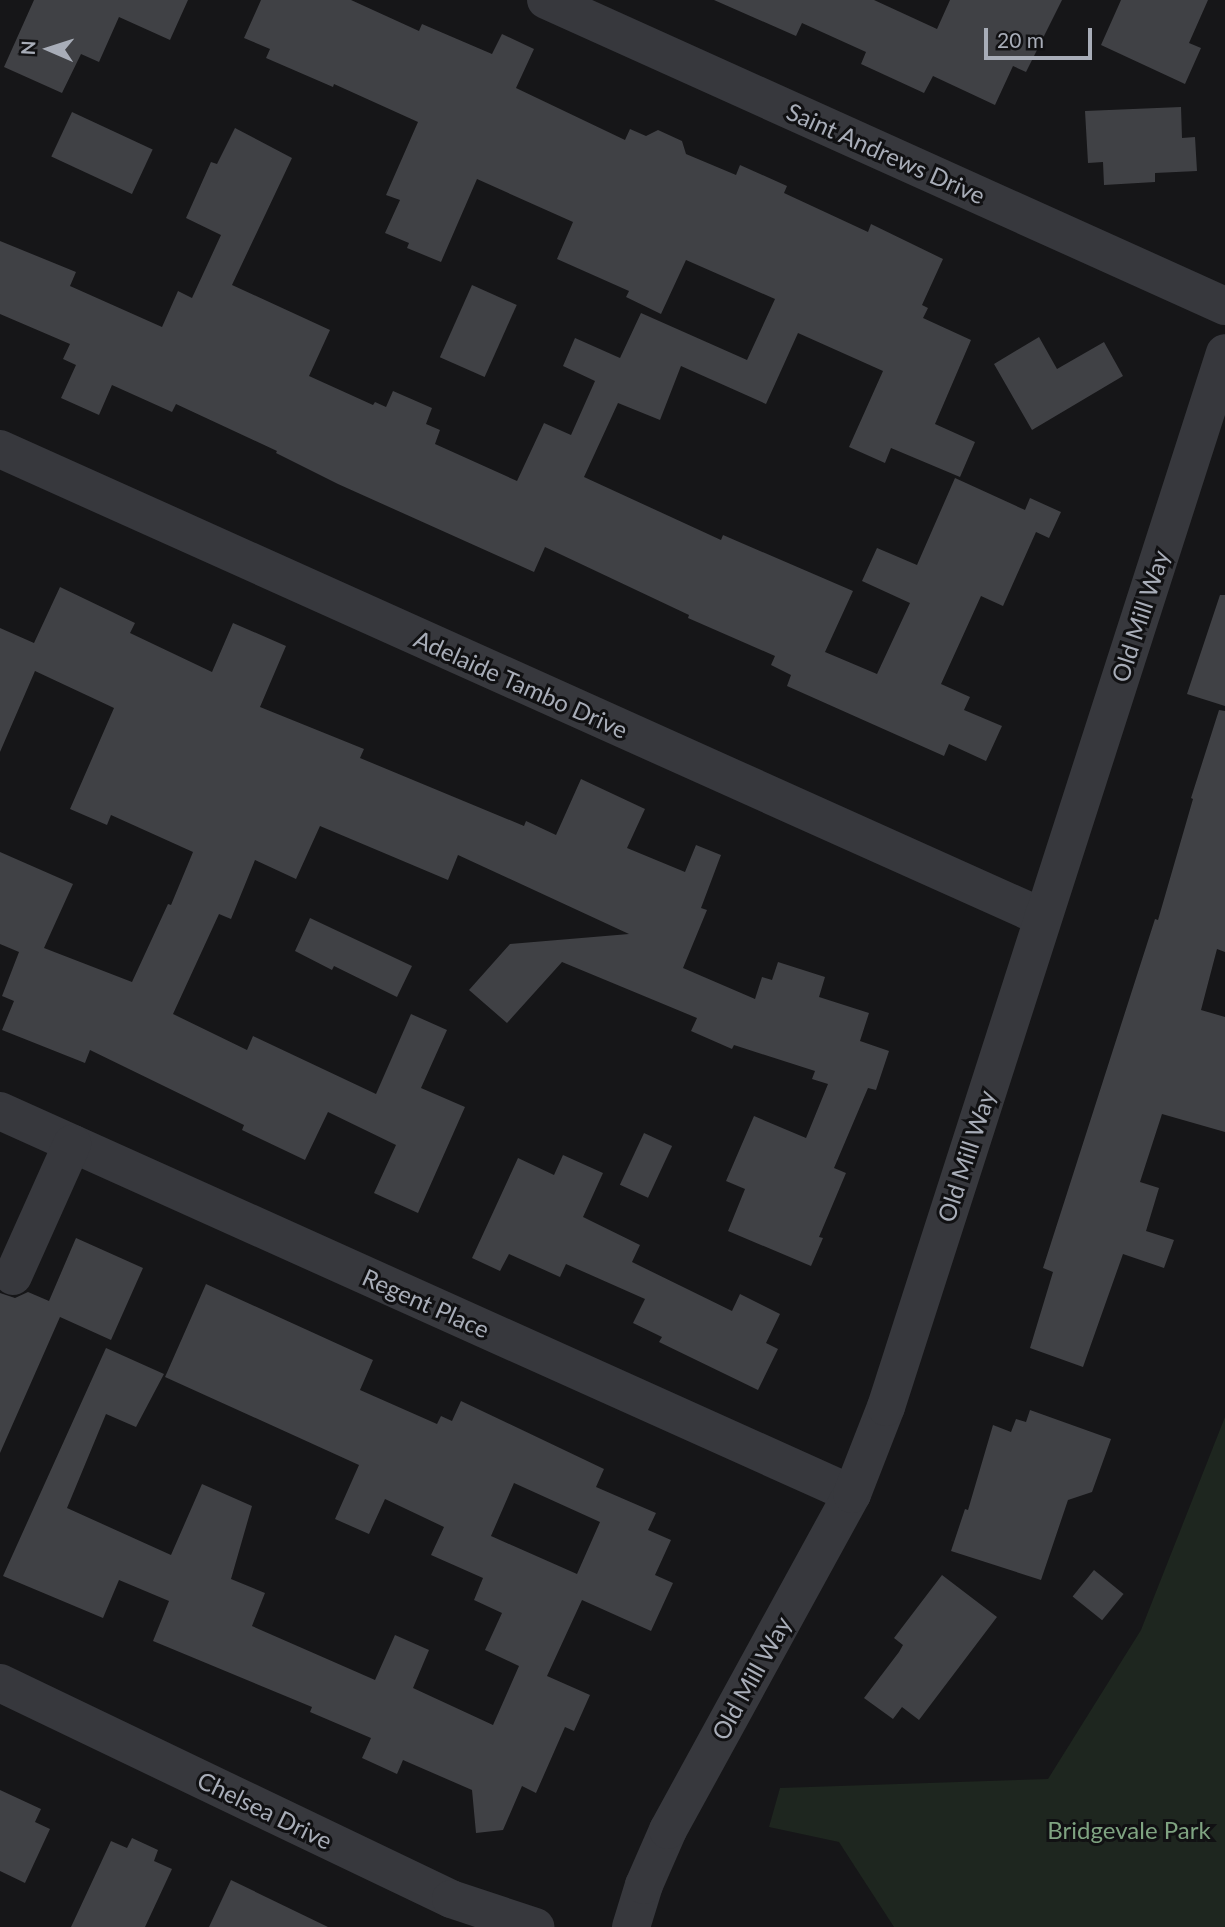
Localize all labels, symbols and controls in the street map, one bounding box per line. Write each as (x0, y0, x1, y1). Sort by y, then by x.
north arrow (14, 14, 84, 84)
scale bar (987, 14, 1096, 58)
text: 20 m (997, 27, 1044, 52)
text: N (16, 40, 39, 56)
street label: Saint Andrews Drive (782, 96, 990, 210)
street label: Old Mill Way (1105, 546, 1175, 686)
street label: Adelaide Tambo Drive (410, 624, 632, 744)
street label: Old Mill Way (931, 1086, 1001, 1226)
street label: Regent Place (358, 1262, 494, 1344)
street label: Old Mill Way (705, 1611, 797, 1745)
street label: Chelsea Drive (193, 1765, 337, 1855)
park label: Bridgevale Park (1047, 1816, 1211, 1844)

